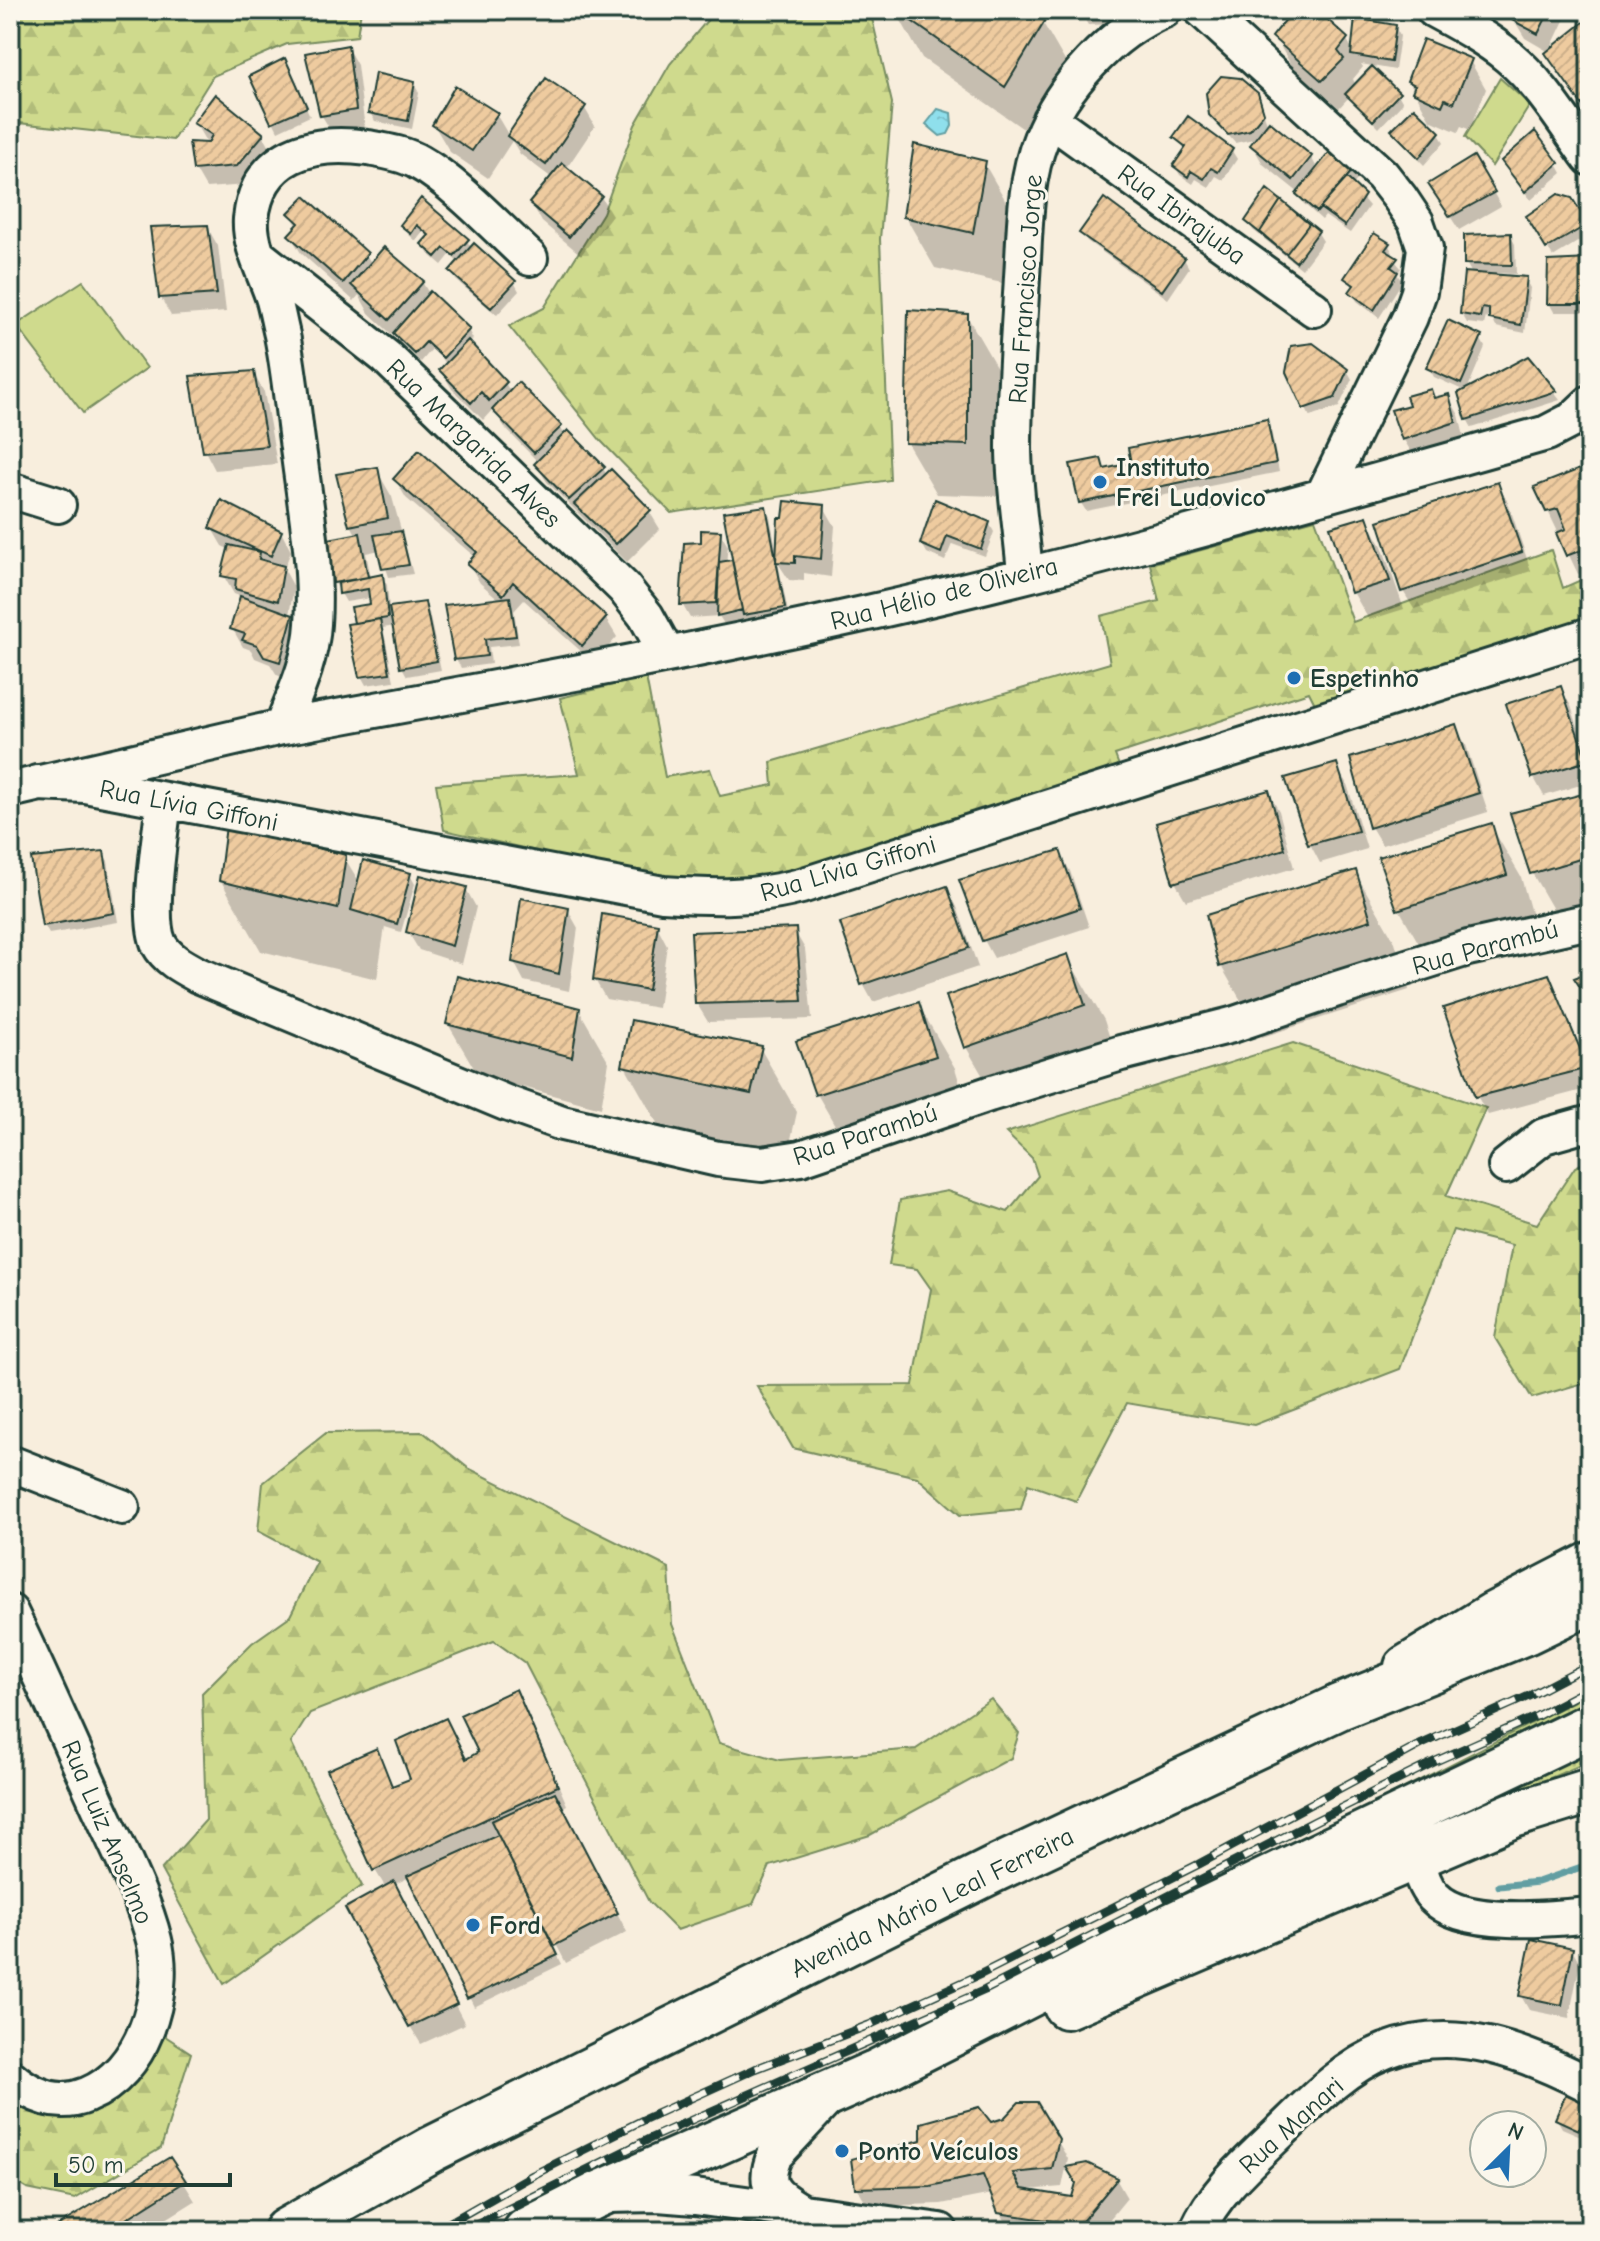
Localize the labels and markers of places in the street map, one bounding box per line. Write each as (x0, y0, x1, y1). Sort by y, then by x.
place label: Instituto Frei Ludovico (1116, 453, 1266, 513)
marker: Instituto Frei Ludovico (1091, 473, 1109, 491)
place label: Espetinho (1310, 664, 1419, 694)
marker: Espetinho (1285, 669, 1303, 687)
place label: Ford (489, 1911, 541, 1941)
marker: Ford (464, 1916, 482, 1934)
place label: Ponto Veículos (858, 2137, 1018, 2167)
marker: Ponto Veículos (833, 2142, 851, 2160)

